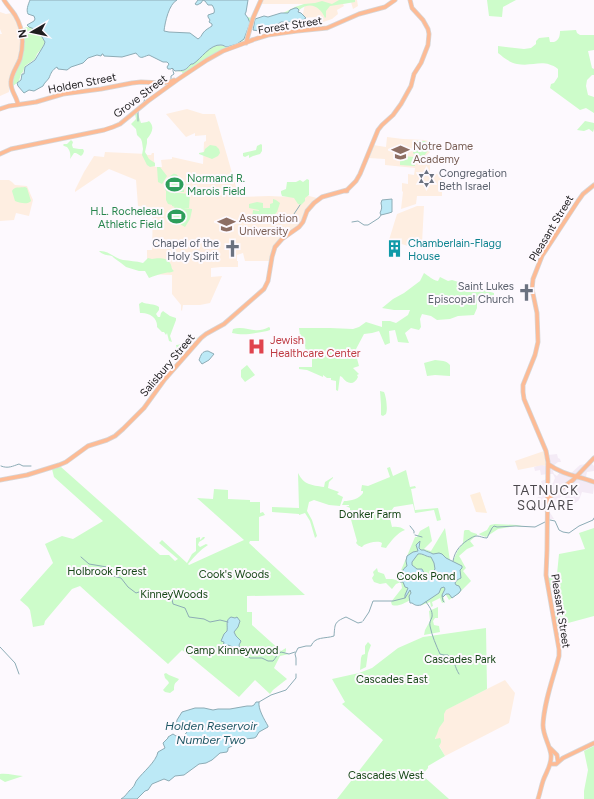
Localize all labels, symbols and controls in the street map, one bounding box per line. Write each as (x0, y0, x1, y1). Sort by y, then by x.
north arrow (12, 12, 52, 52)
street label: Forest Street (257, 14, 323, 37)
text: N (16, 28, 30, 39)
street label: Holden Street (47, 71, 117, 96)
street label: Grove Street (111, 72, 170, 121)
place label: Notre Dame Academy (413, 140, 473, 166)
school or university icon: Notre Dame Academy (390, 142, 410, 162)
place label: Congregation Beth Israel (439, 167, 507, 193)
synagogue icon: Congregation Beth Israel (416, 169, 436, 189)
place label: Normand R. Marois Field (187, 172, 246, 198)
sports icon: Normand R. Marois Field (164, 174, 184, 194)
street label: Pleasant Street (527, 193, 576, 264)
place label: H.L. Rocheleau Athletic Field (90, 205, 163, 231)
sports icon: H.L. Rocheleau Athletic Field (166, 207, 186, 227)
place label: Assumption University (239, 212, 298, 238)
school or university icon: Assumption University (216, 214, 236, 234)
place label: Chapel of the Holy Spirit (152, 237, 219, 263)
place label: Chamberlain-Flagg House (408, 237, 501, 263)
church icon: Chapel of the Holy Spirit (222, 239, 242, 259)
building icon: Chamberlain-Flagg House (385, 239, 405, 259)
place label: Saint Lukes Episcopal Church (428, 280, 514, 306)
church icon: Saint Lukes Episcopal Church (517, 282, 537, 302)
street label: Salisbury Street (137, 331, 197, 399)
place label: Jewish Healthcare Center (270, 334, 361, 360)
hospital icon: Jewish Healthcare Center (247, 336, 267, 356)
district label: TATNUCK SQUARE (513, 483, 579, 513)
park label: Donker Farm (339, 508, 401, 521)
park label: Holbrook Forest (67, 565, 147, 578)
park label: Cook's Woods (199, 568, 269, 581)
park label: Cooks Pond (396, 570, 456, 583)
street label: Pleasant Street (548, 573, 573, 649)
park label: KinneyWoods (140, 588, 208, 601)
park label: Camp Kinneywood (185, 644, 279, 657)
park label: Cascades Park (424, 653, 496, 666)
park label: Cascades East (356, 673, 428, 686)
water label: Holden Reservoir Number Two (165, 719, 258, 747)
park label: Cascades West (348, 769, 424, 782)

